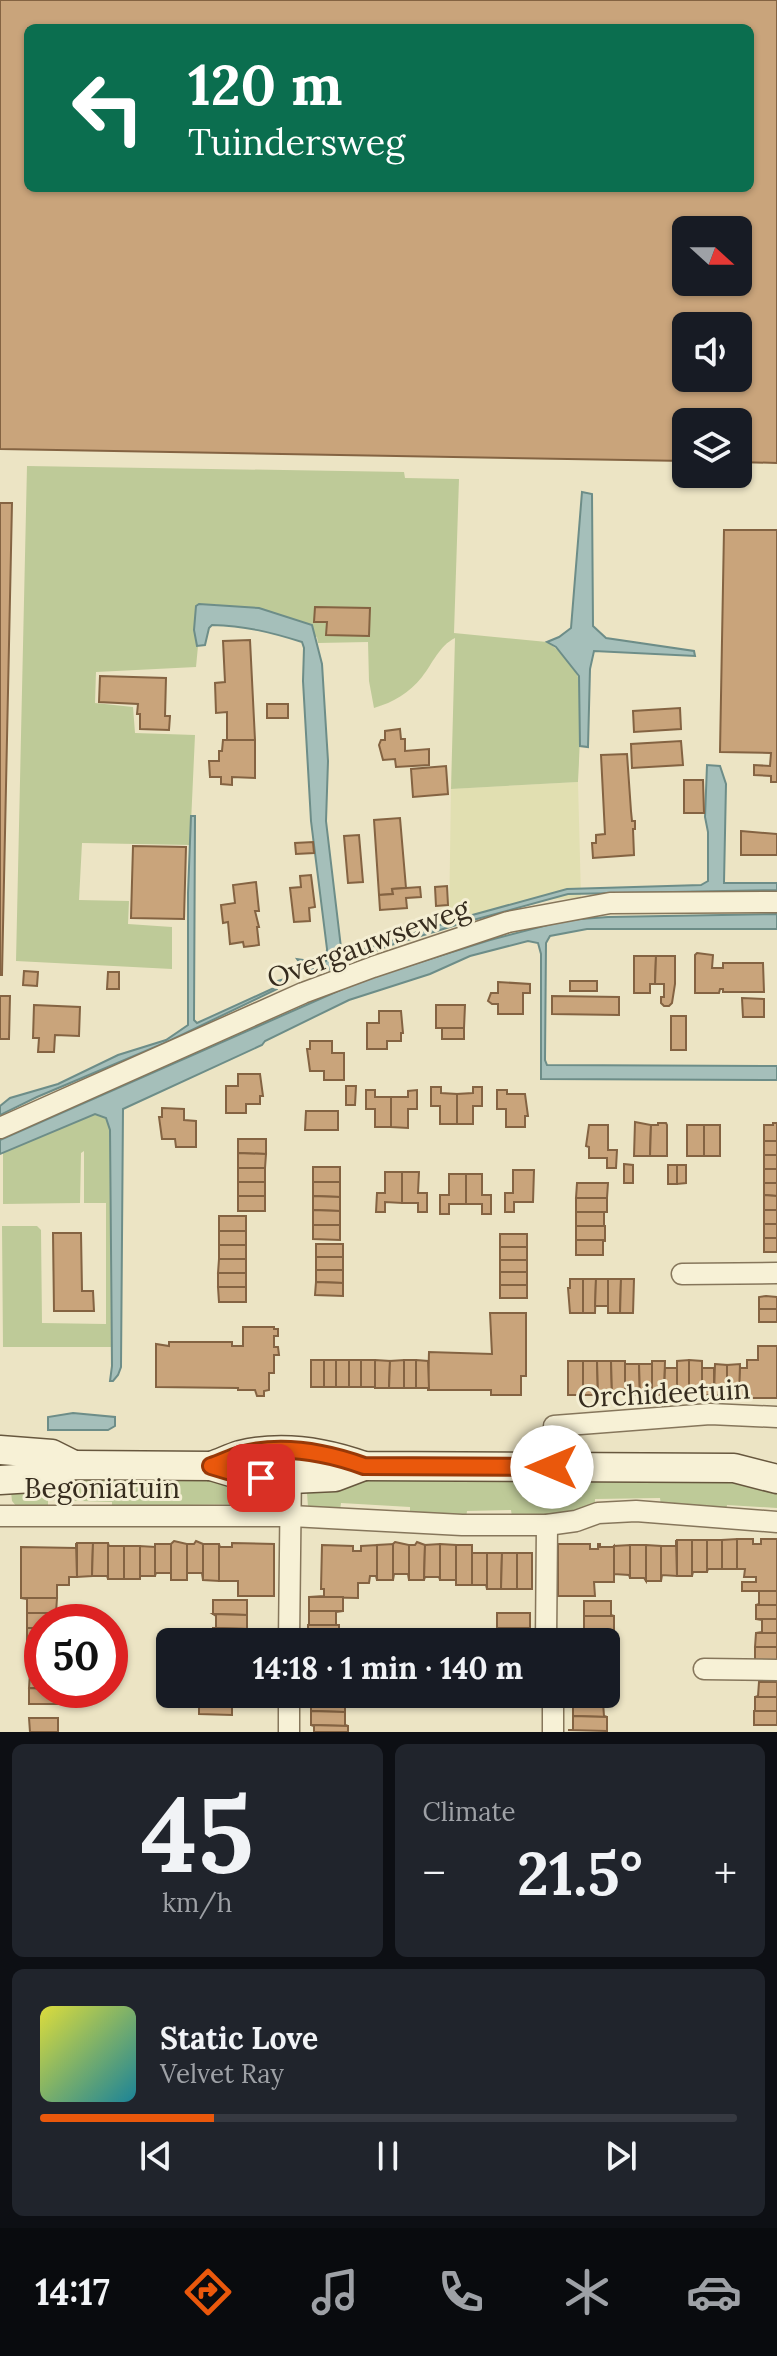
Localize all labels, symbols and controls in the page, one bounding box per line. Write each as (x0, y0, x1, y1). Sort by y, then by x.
text: 120 m (188, 49, 342, 120)
icon: left (56, 56, 160, 160)
text: Tuindersweg (188, 119, 405, 165)
north arrow (672, 216, 752, 296)
map controls (672, 216, 752, 488)
button: sound (672, 312, 752, 392)
button: layers (672, 408, 752, 488)
street label: Overgauwseweg (262, 890, 475, 996)
street label: Orchideetuin (577, 1371, 751, 1415)
position arrow (510, 1425, 594, 1509)
pin (227, 1444, 295, 1512)
icon: arrive (239, 1456, 283, 1500)
street label: Begoniatuin (24, 1470, 180, 1506)
speed limit sign: 50 (24, 1604, 128, 1708)
text: 14:18 · 1 min · 140 m (253, 1649, 523, 1687)
text: 45 (141, 1767, 254, 1900)
text: Climate (423, 1795, 516, 1828)
text: 21.5° (517, 1835, 643, 1911)
text: − (423, 1845, 446, 1901)
text: + (714, 1845, 737, 1901)
text: km/h (162, 1886, 232, 1919)
text: Static Love (160, 2019, 318, 2057)
text: Velvet Ray (160, 2057, 284, 2090)
icon: previous (134, 2134, 178, 2178)
icon: pause (366, 2134, 410, 2178)
icon: next (599, 2134, 643, 2178)
icon: directions (180, 2264, 236, 2320)
icon: music (307, 2264, 363, 2320)
icon: phone (433, 2264, 489, 2320)
icon: climate (559, 2264, 615, 2320)
icon: car (686, 2264, 742, 2320)
text: 14:17 (35, 2269, 110, 2315)

